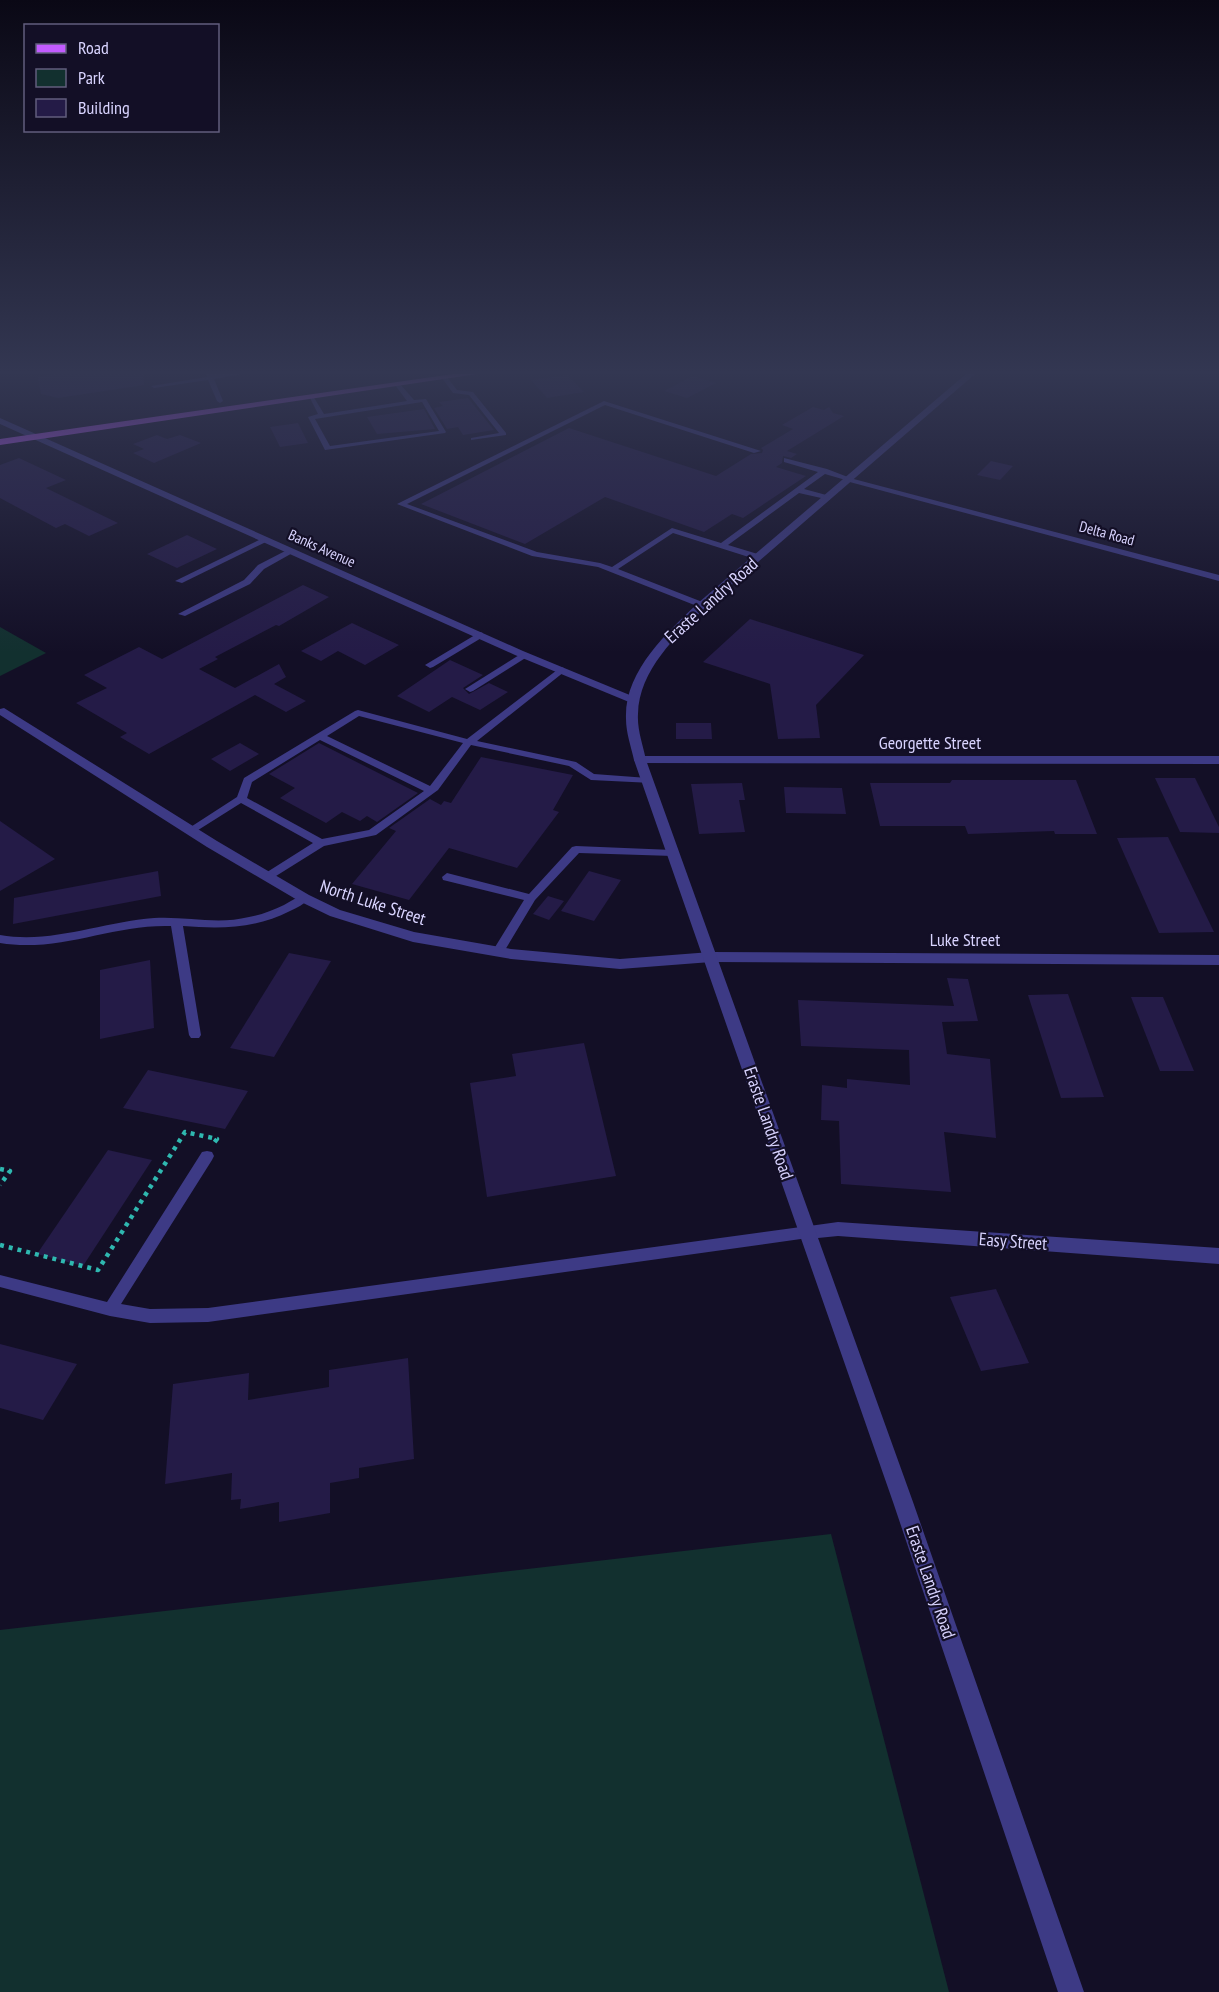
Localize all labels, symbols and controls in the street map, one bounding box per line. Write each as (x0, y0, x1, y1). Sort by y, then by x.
legend (24, 24, 219, 132)
text: Road (78, 36, 109, 59)
text: Park (78, 66, 105, 89)
text: Building (78, 96, 130, 119)
street label: Delta Road (1077, 517, 1137, 549)
street label: Banks Avenue (286, 525, 358, 571)
street label: Eraste Landry Road (660, 552, 762, 648)
street label: Georgette Street (879, 731, 981, 754)
street label: North Luke Street (317, 874, 429, 930)
street label: Luke Street (930, 928, 1000, 951)
street label: Eraste Landry Road (739, 1064, 799, 1182)
street label: Easy Street (978, 1227, 1048, 1255)
street label: Eraste Landry Road (901, 1523, 961, 1641)

